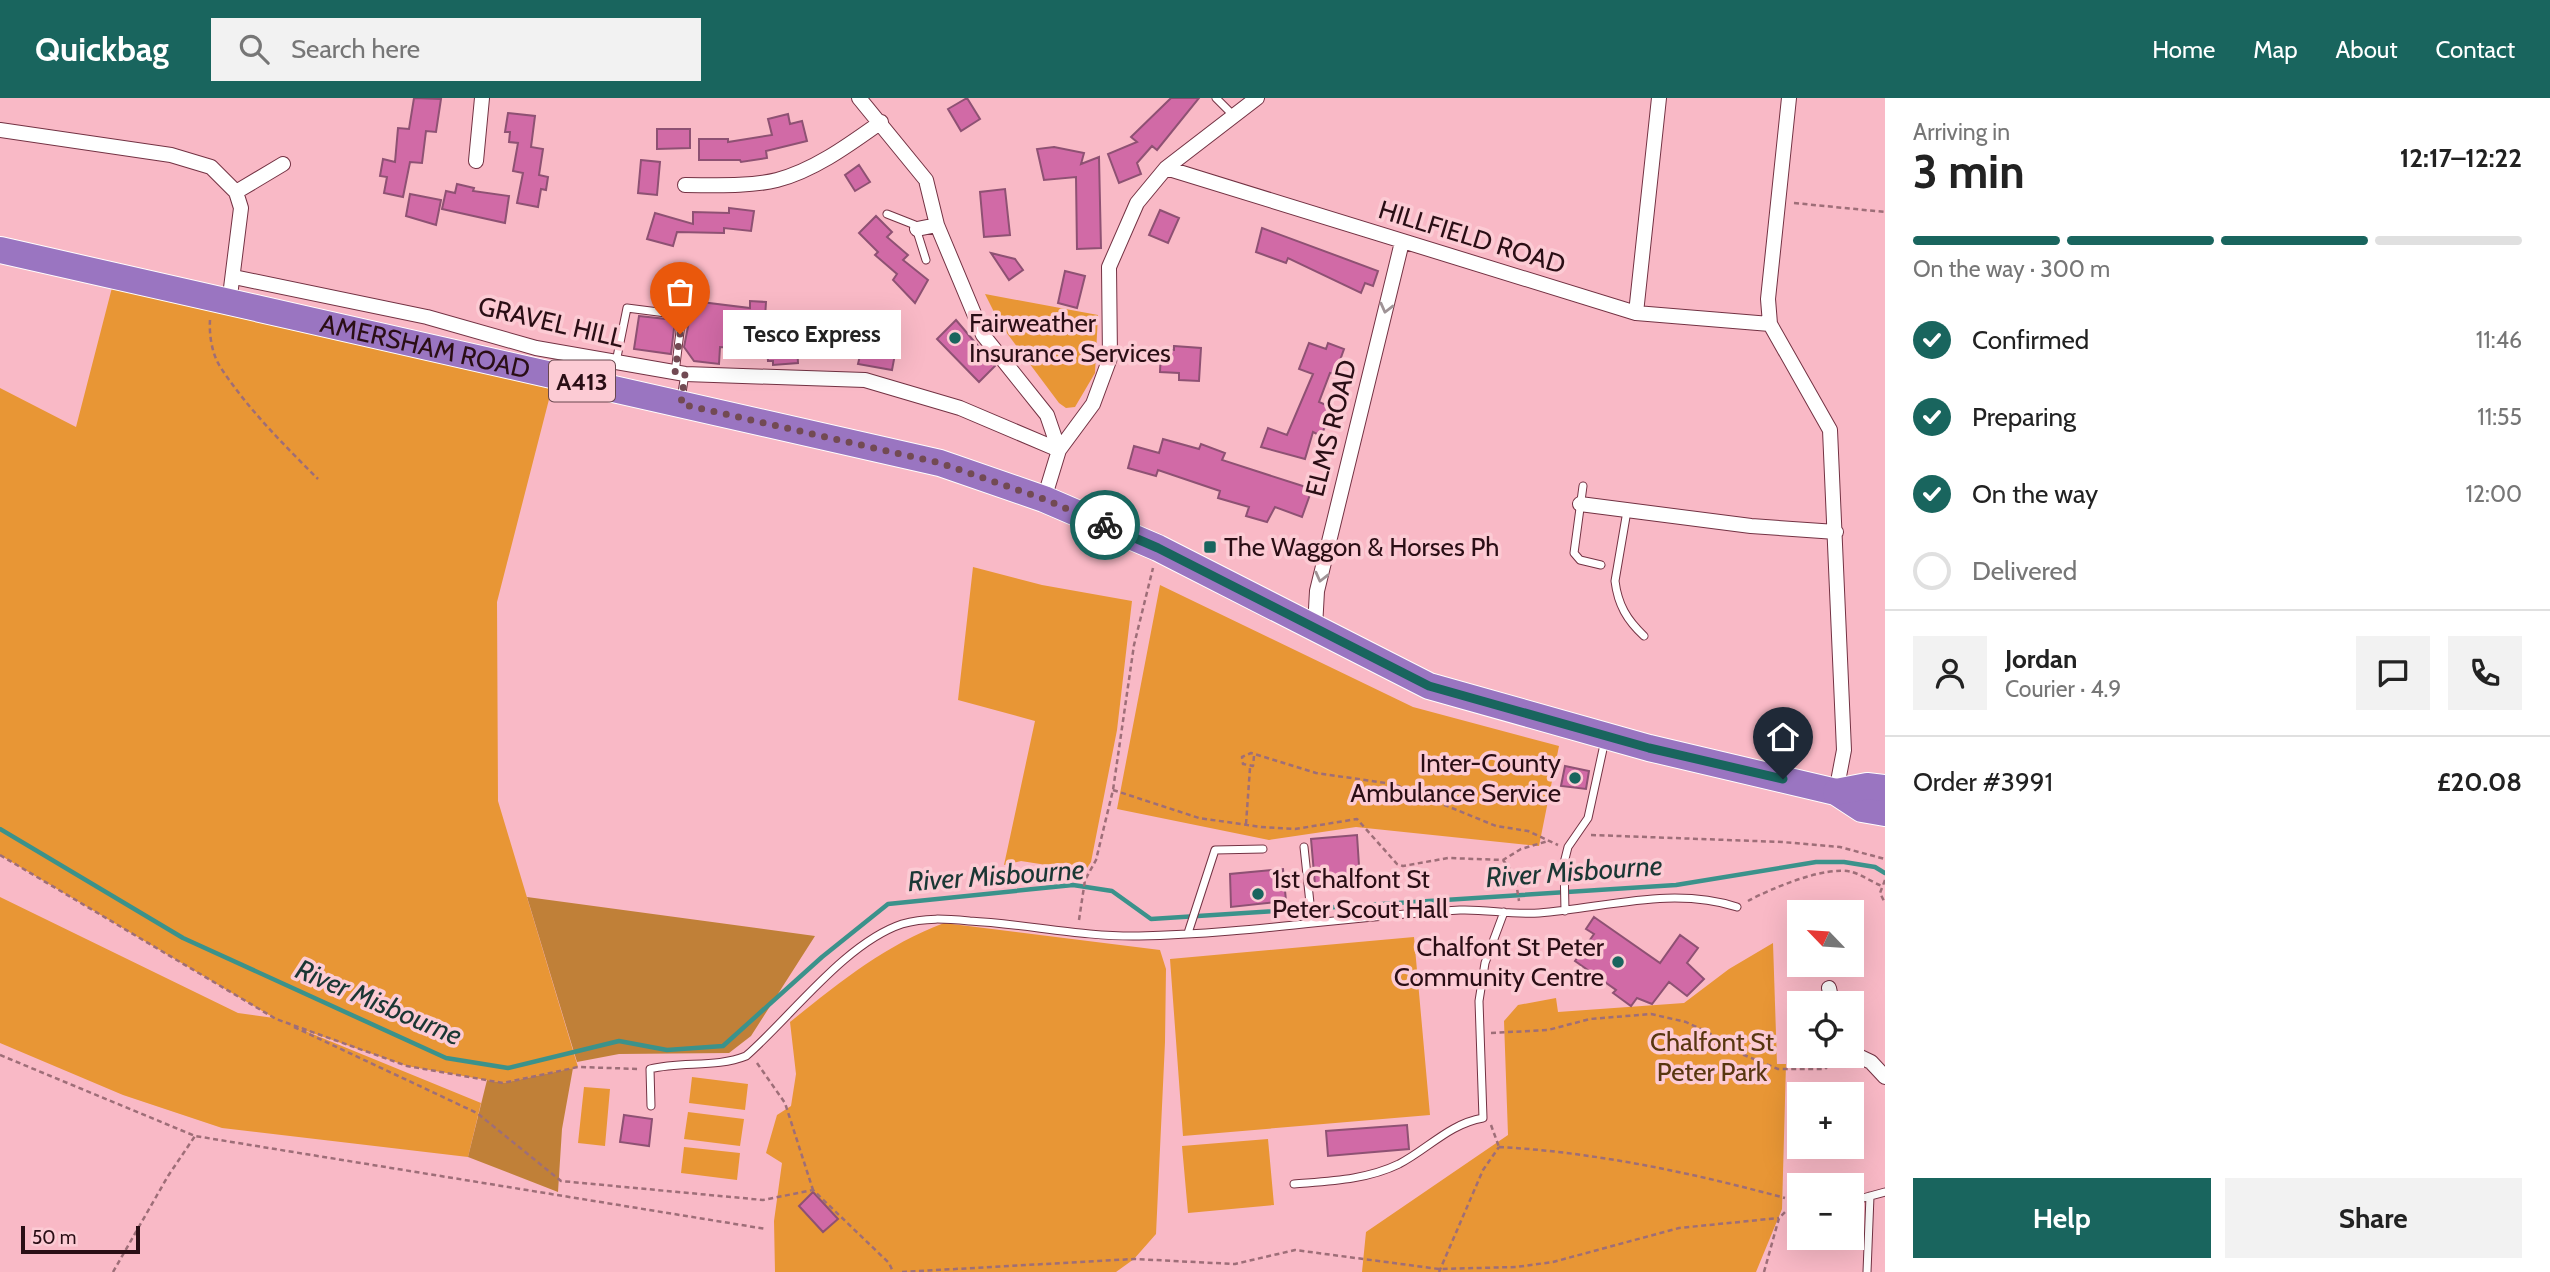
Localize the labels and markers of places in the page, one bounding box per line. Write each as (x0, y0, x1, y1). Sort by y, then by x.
pin (650, 262, 710, 334)
place label: Fairweather Insurance Services (969, 307, 1171, 369)
callout: Tesco Express (722, 310, 900, 358)
marker: Fairweather Insurance Services (947, 330, 963, 346)
place label: The Waggon & Horses Ph (1224, 531, 1499, 563)
marker: The Waggon & Horses Ph (1202, 539, 1218, 555)
pin (1753, 707, 1813, 779)
place label: Inter-County Ambulance Service (1350, 747, 1561, 809)
marker: Inter-County Ambulance Service (1567, 770, 1583, 786)
place label: 1st Chalfont St Peter Scout Hall (1272, 863, 1448, 925)
marker: 1st Chalfont St Peter Scout Hall (1250, 886, 1266, 902)
place label: Chalfont St Peter Community Centre (1394, 931, 1605, 993)
marker: Chalfont St Peter Community Centre (1610, 954, 1626, 970)

